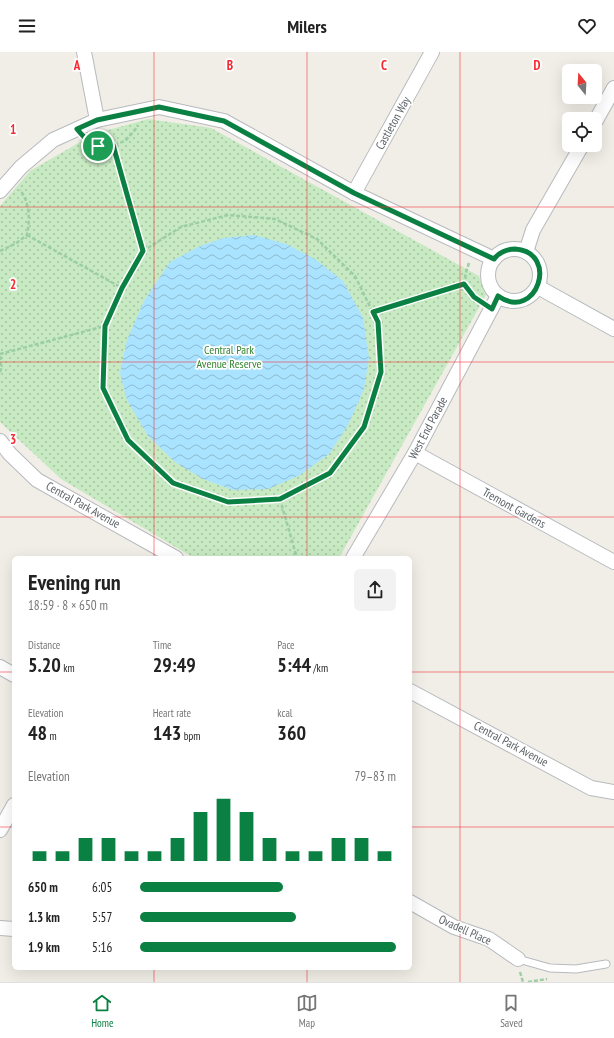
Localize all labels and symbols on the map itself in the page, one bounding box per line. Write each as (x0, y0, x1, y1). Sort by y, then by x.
text: A (73, 57, 81, 74)
text: B (227, 57, 233, 74)
text: C (381, 57, 387, 74)
text: D (534, 57, 541, 74)
north arrow (562, 64, 602, 104)
street label: Castleton Way (372, 93, 413, 152)
text: 1 (10, 121, 16, 138)
pin (81, 129, 115, 163)
text: 2 (10, 276, 16, 293)
park label: Central Park Avenue Reserve (196, 342, 262, 371)
street label: West End Parade (405, 394, 450, 462)
text: 3 (10, 431, 16, 448)
street label: Central Park Avenue (44, 478, 123, 531)
street label: Tremont Gardens (480, 484, 549, 531)
street label: Central Park Avenue (471, 718, 551, 770)
street label: Ovadell Place (436, 911, 494, 948)

